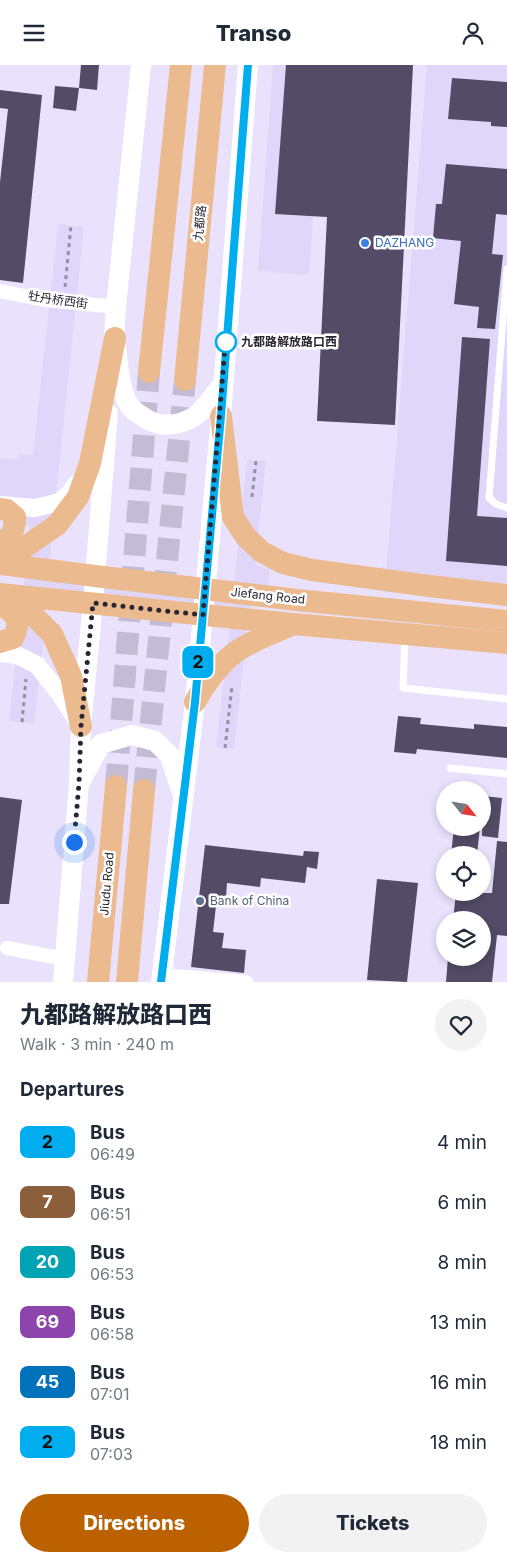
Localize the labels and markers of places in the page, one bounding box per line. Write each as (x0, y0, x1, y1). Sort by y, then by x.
place label: DAZHANG (375, 235, 434, 250)
marker: DAZHANG (359, 237, 371, 249)
marker: 九都路解放路口西 (215, 331, 237, 353)
place label: 九都路解放路口西 (241, 334, 337, 349)
place label: Bank of China (210, 893, 289, 908)
marker: Bank of China (194, 895, 206, 907)

